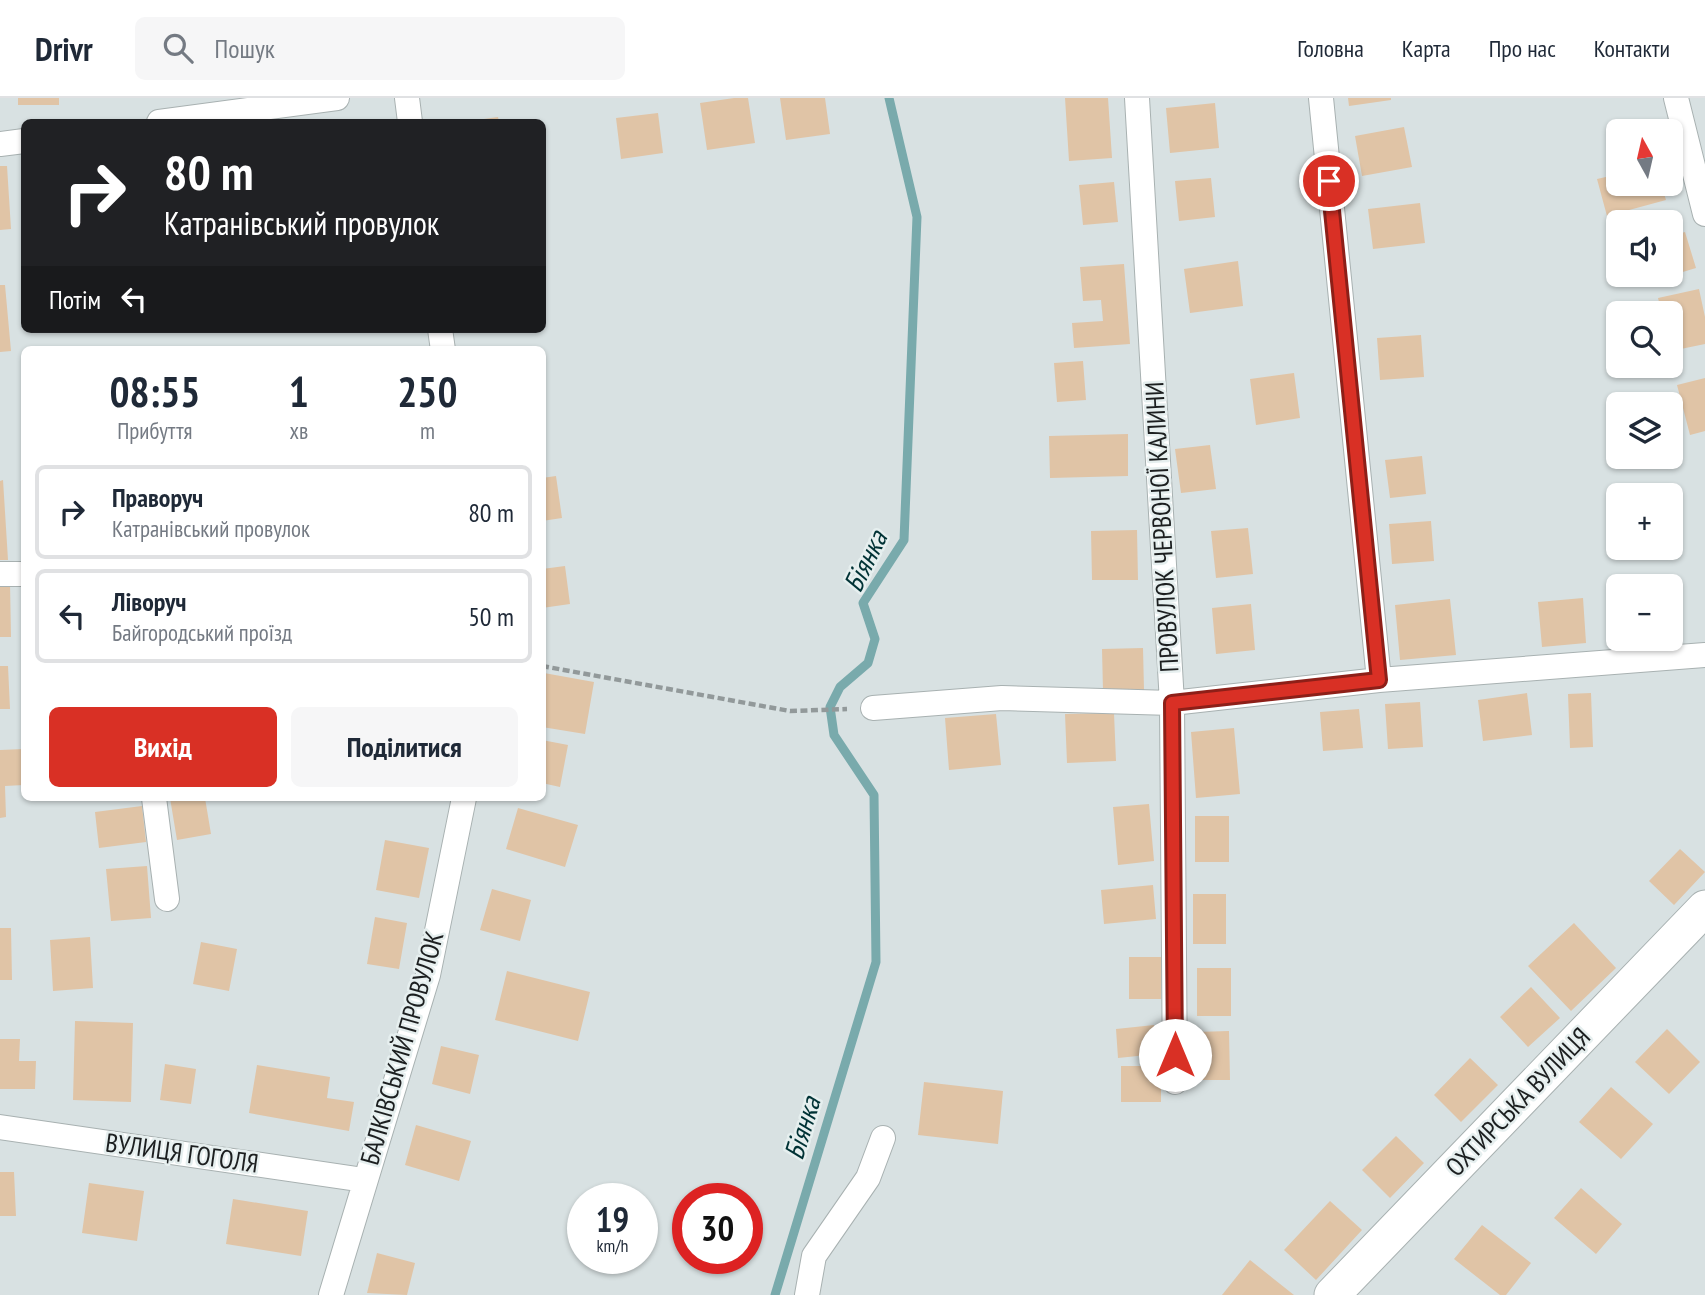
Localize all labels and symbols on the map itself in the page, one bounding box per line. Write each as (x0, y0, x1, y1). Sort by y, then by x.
north arrow (1606, 119, 1684, 196)
pin (1299, 151, 1359, 211)
street label: ПРОВУЛОК ЧЕРВОНОЇ КАЛИНИ (1137, 381, 1186, 673)
water label: Біянка (834, 522, 896, 597)
street label: БАЛКІВСЬКИЙ ПРОВУЛОК (352, 927, 451, 1168)
position arrow (1138, 1018, 1212, 1092)
street label: ОХТИРСЬКА ВУЛИЦЯ (1438, 1020, 1597, 1183)
water label: Біянка (775, 1090, 829, 1164)
street label: ВУЛИЦЯ ГОГОЛЯ (104, 1125, 261, 1180)
speed limit sign: 30 (672, 1183, 763, 1274)

